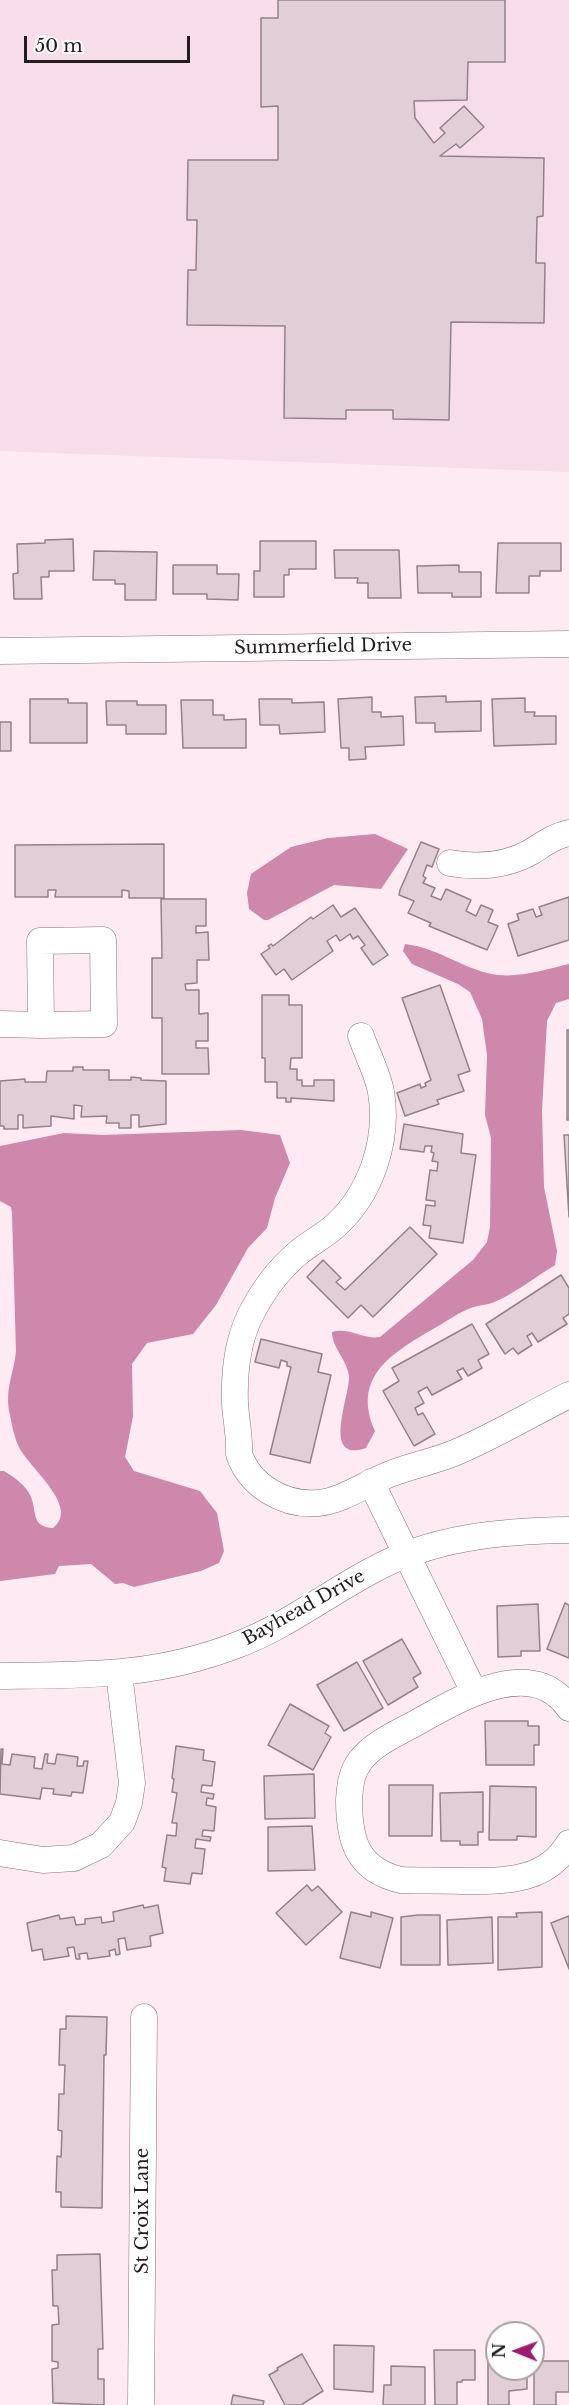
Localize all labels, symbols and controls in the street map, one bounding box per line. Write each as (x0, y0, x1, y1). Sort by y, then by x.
scale bar (27, 24, 194, 62)
text: 50 m (35, 35, 83, 57)
street label: Summerfield Drive (234, 635, 412, 659)
street label: Bayhead Drive (239, 1566, 369, 1650)
street label: St Croix Lane (132, 2148, 154, 2274)
north arrow (485, 2321, 545, 2381)
text: N (489, 2343, 509, 2358)

